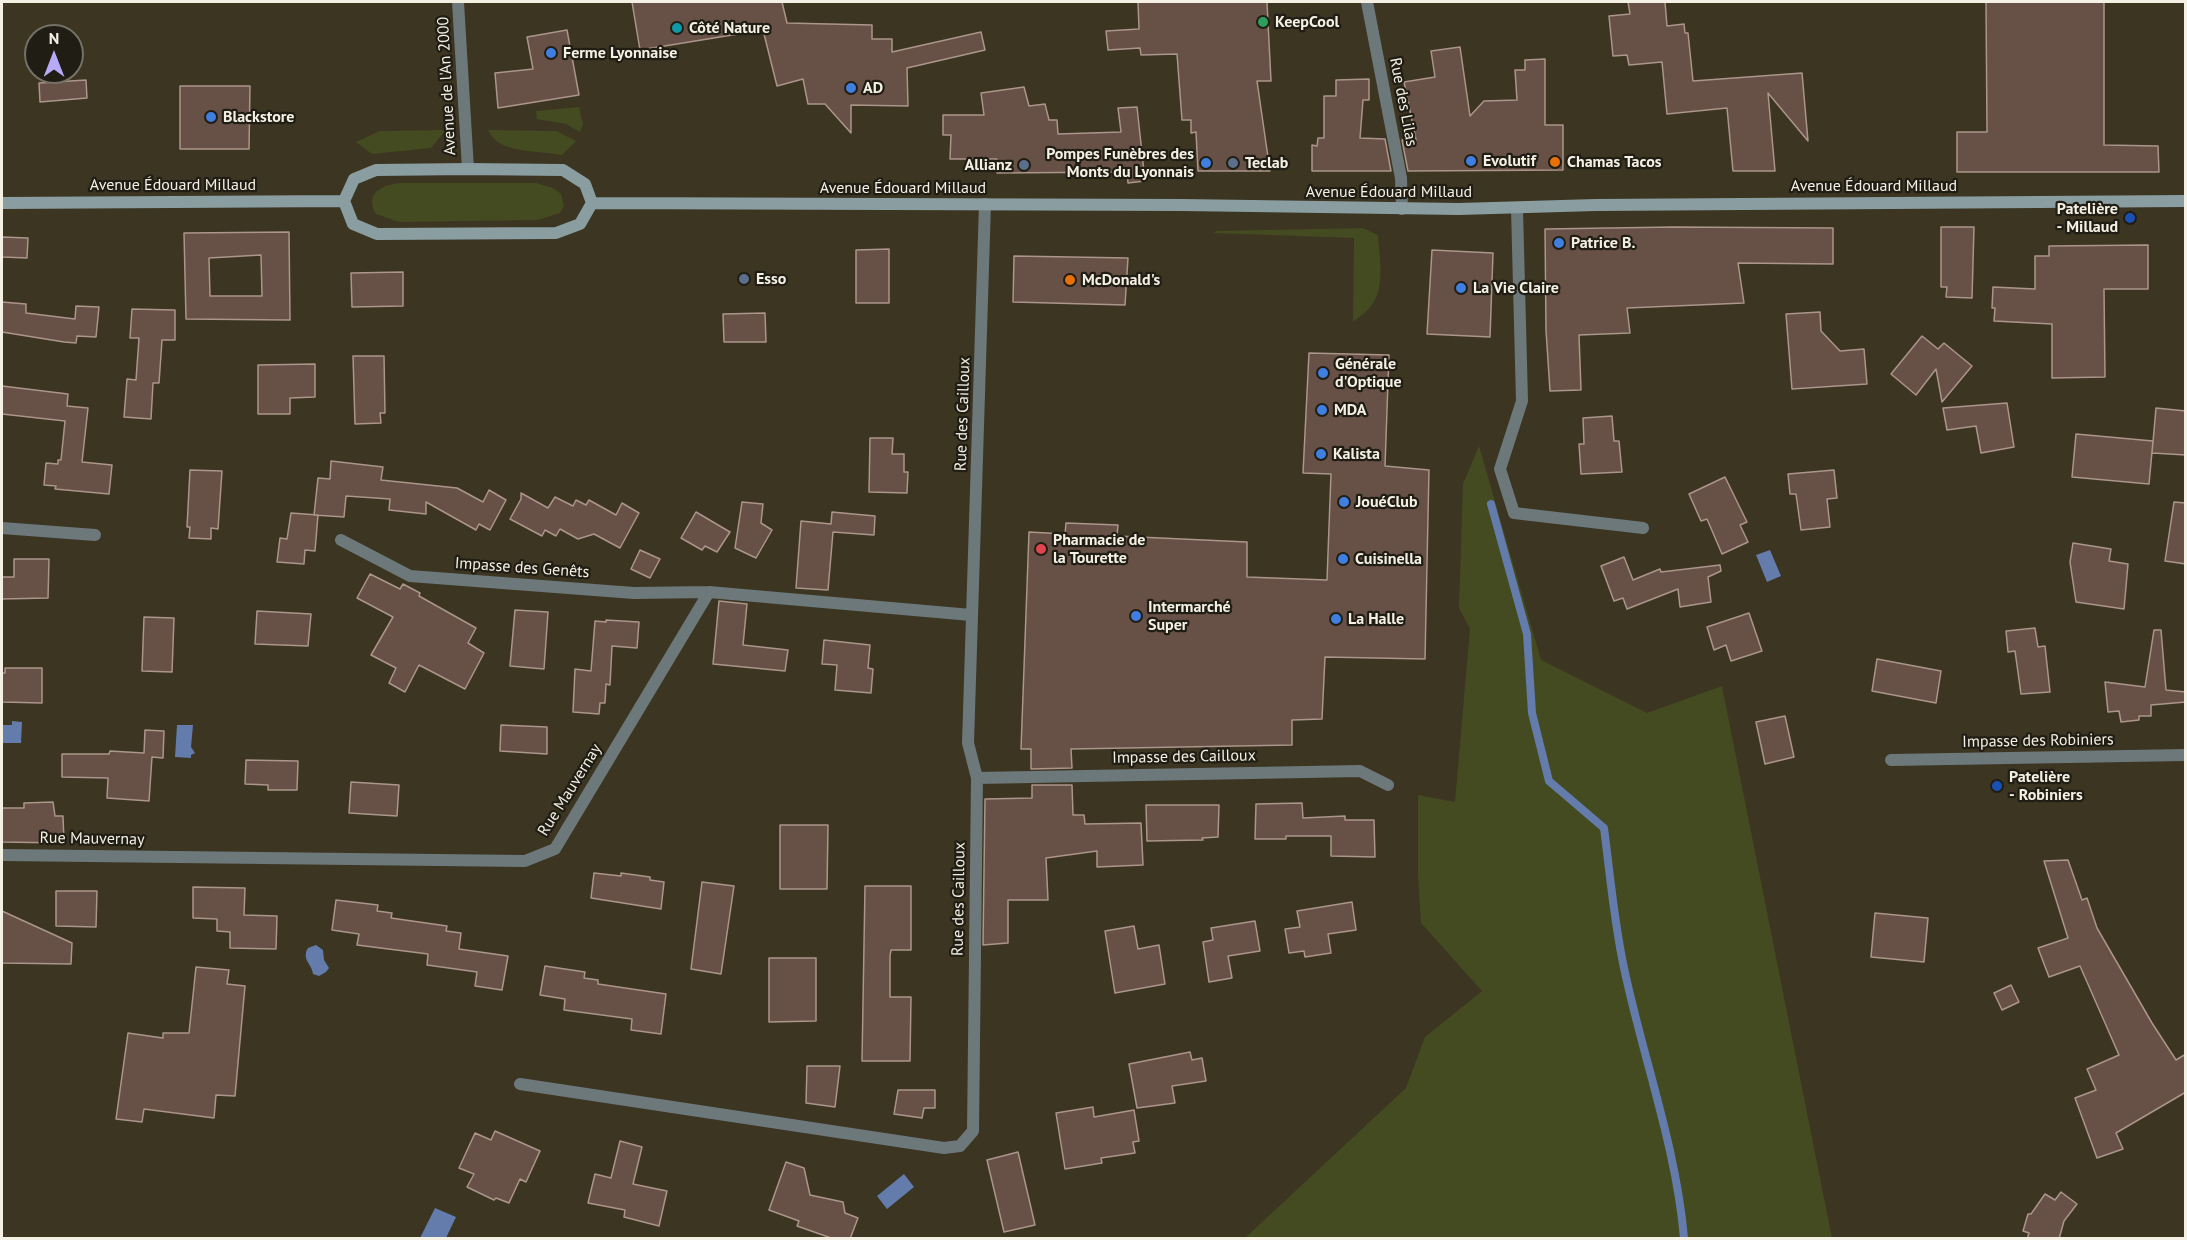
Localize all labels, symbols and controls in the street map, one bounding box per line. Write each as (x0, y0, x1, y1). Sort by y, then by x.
place label: KeepCool (1275, 12, 1339, 32)
marker: KeepCool (1256, 15, 1270, 29)
street label: Avenue de l'An 2000 (434, 16, 460, 156)
place label: Côté Nature (689, 18, 770, 38)
marker: Côté Nature (670, 21, 684, 35)
north arrow (24, 24, 84, 84)
text: N (49, 28, 59, 48)
place label: Ferme Lyonnaise (563, 43, 677, 63)
marker: Ferme Lyonnaise (544, 46, 558, 60)
street label: Rue des Lilas (1385, 56, 1421, 148)
place label: AD (863, 78, 883, 98)
marker: AD (844, 81, 858, 95)
place label: Blackstore (223, 107, 294, 127)
marker: Blackstore (204, 110, 218, 124)
place label: Pompes Funèbres des Monts du Lyonnais (1046, 144, 1194, 182)
place label: Evolutif (1483, 151, 1536, 171)
place label: Chamas Tacos (1567, 152, 1662, 172)
place label: Teclab (1245, 153, 1288, 173)
marker: Evolutif (1464, 154, 1478, 168)
place label: Allianz (965, 155, 1012, 175)
marker: Chamas Tacos (1548, 155, 1562, 169)
marker: Pompes Funèbres des Monts du Lyonnais (1199, 156, 1213, 170)
marker: Teclab (1226, 156, 1240, 170)
marker: Allianz (1017, 158, 1031, 172)
street label: Avenue Édouard Millaud (90, 175, 256, 195)
street label: Avenue Édouard Millaud (1791, 176, 1957, 196)
street label: Avenue Édouard Millaud (820, 178, 986, 198)
street label: Avenue Édouard Millaud (1306, 182, 1472, 202)
place label: Patelière - Millaud (2057, 199, 2118, 237)
marker: Patelière - Millaud (2123, 211, 2137, 225)
place label: Patrice B. (1571, 233, 1635, 253)
marker: Patrice B. (1552, 236, 1566, 250)
place label: Esso (756, 269, 786, 289)
place label: McDonald's (1082, 270, 1160, 290)
marker: Esso (737, 272, 751, 286)
marker: McDonald's (1063, 273, 1077, 287)
place label: La Vie Claire (1473, 278, 1559, 298)
marker: La Vie Claire (1454, 281, 1468, 295)
place label: Générale d'Optique (1335, 354, 1402, 392)
street label: Rue des Cailloux (951, 357, 975, 471)
marker: Générale d'Optique (1316, 366, 1330, 380)
place label: MDA (1334, 400, 1366, 420)
marker: MDA (1315, 403, 1329, 417)
place label: Kalista (1333, 444, 1380, 464)
marker: Kalista (1314, 447, 1328, 461)
place label: JouéClub (1356, 492, 1418, 512)
marker: JouéClub (1337, 495, 1351, 509)
place label: Pharmacie de la Tourette (1053, 530, 1145, 568)
marker: Pharmacie de la Tourette (1034, 542, 1048, 556)
place label: Cuisinella (1355, 549, 1422, 569)
marker: Cuisinella (1336, 552, 1350, 566)
street label: Impasse des Genêts (454, 554, 590, 582)
place label: Intermarché Super (1148, 597, 1231, 635)
marker: Intermarché Super (1129, 609, 1143, 623)
place label: La Halle (1348, 609, 1404, 629)
marker: La Halle (1329, 612, 1343, 626)
street label: Impasse des Robiniers (1962, 730, 2114, 752)
street label: Rue Mauvernay (534, 740, 606, 840)
street label: Impasse des Cailloux (1112, 746, 1256, 768)
place label: Patelière - Robiniers (2009, 767, 2083, 805)
marker: Patelière - Robiniers (1990, 779, 2004, 793)
street label: Rue Mauvernay (39, 828, 145, 850)
street label: Rue des Cailloux (948, 842, 970, 956)

